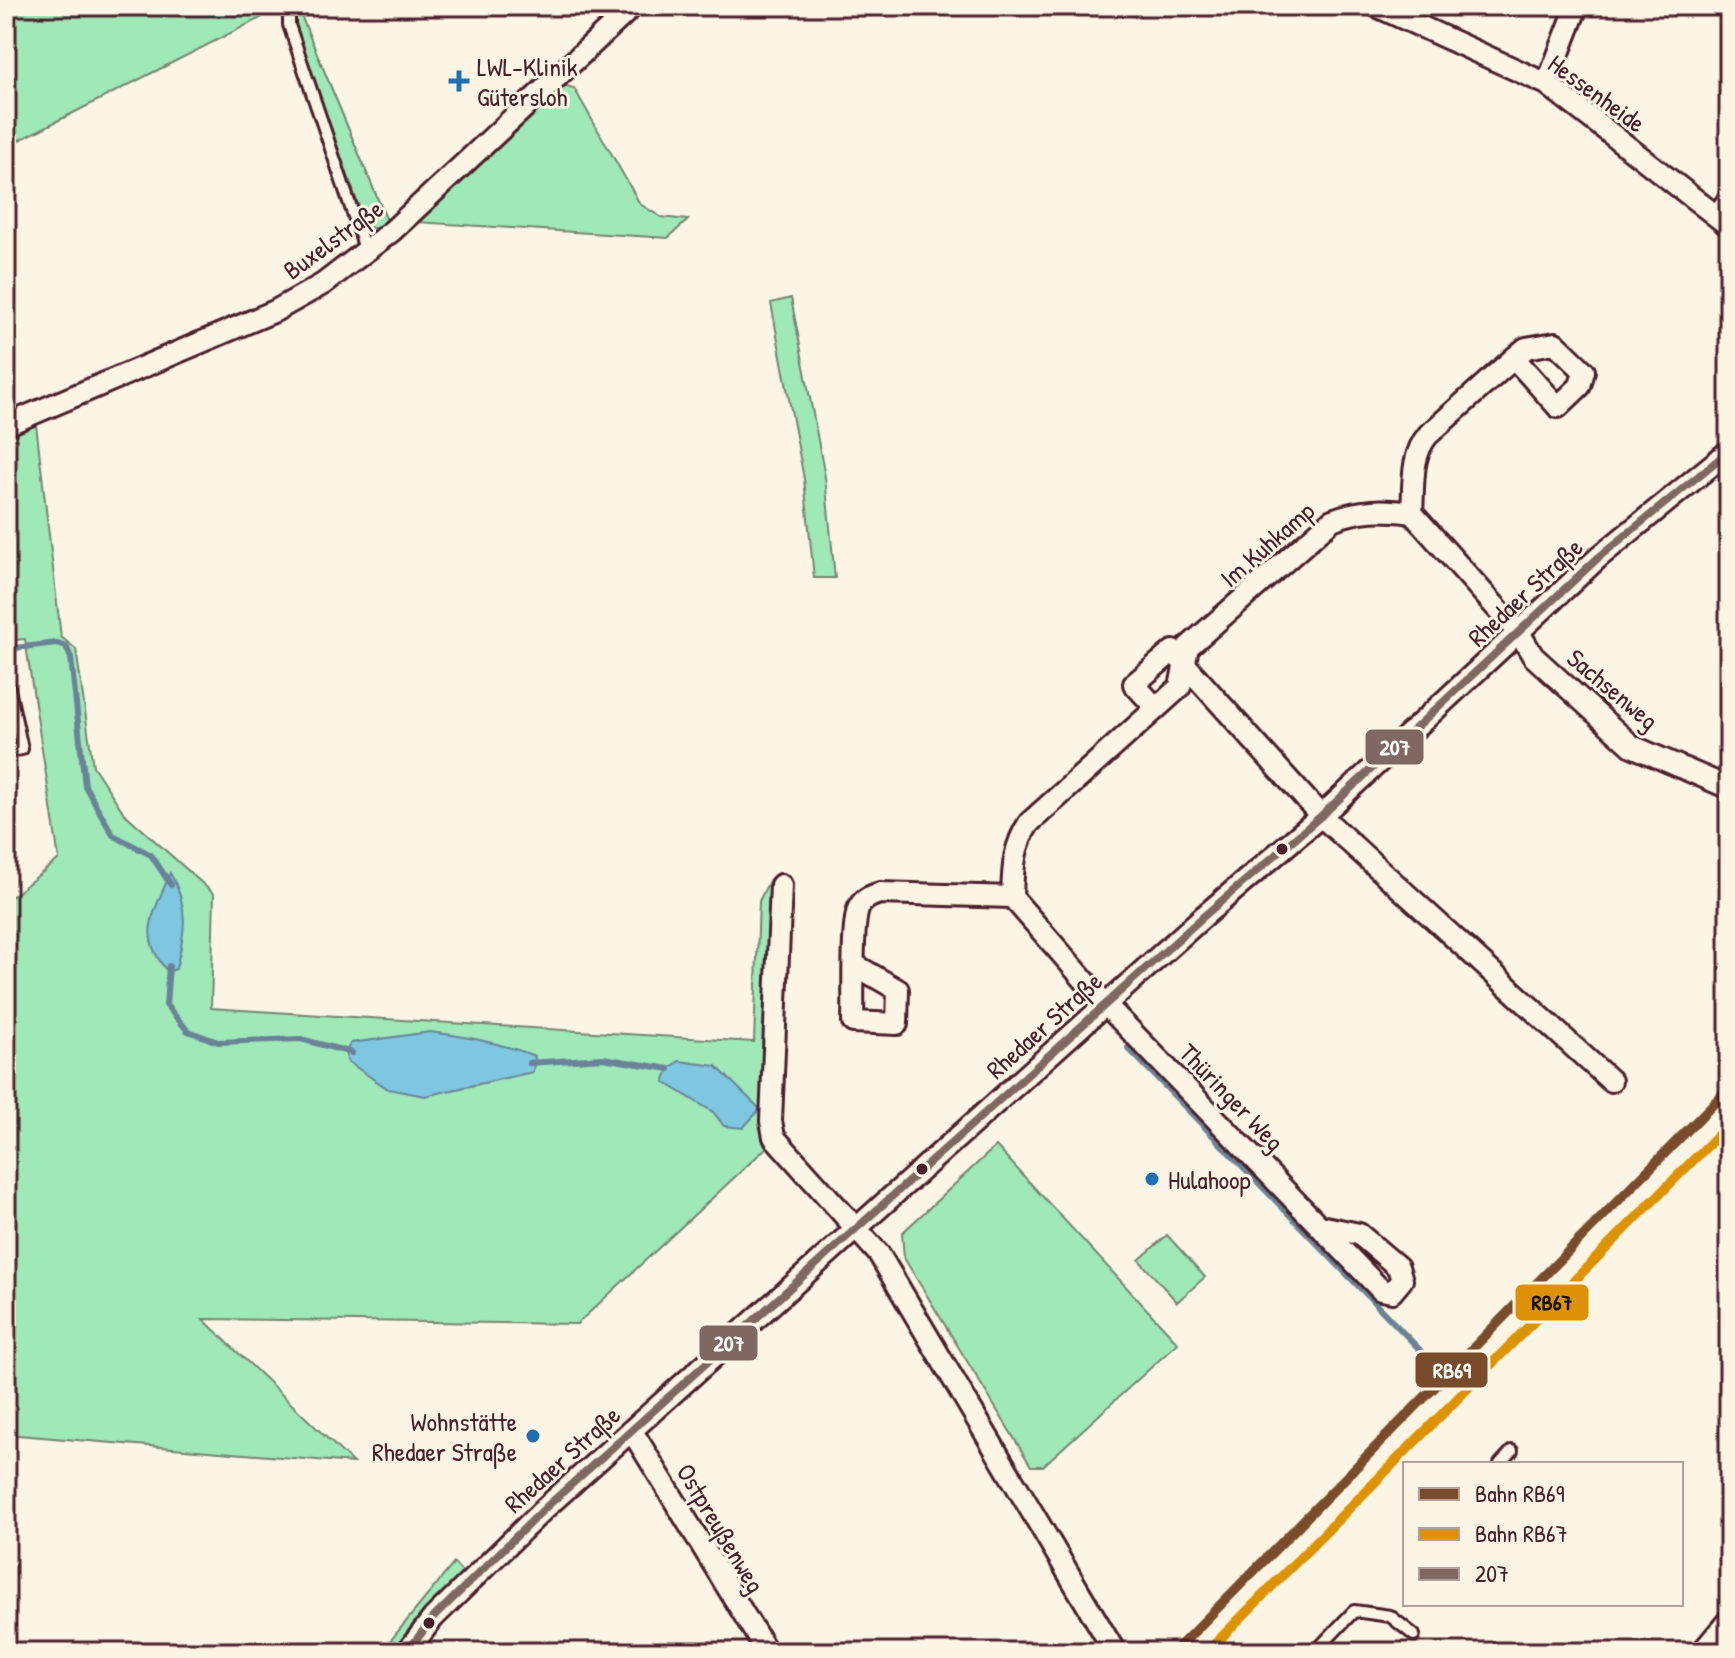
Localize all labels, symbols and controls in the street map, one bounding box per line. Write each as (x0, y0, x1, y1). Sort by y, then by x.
street label: Hessenheide (1541, 46, 1653, 140)
place label: LWL-Klinik Gütersloh (477, 49, 578, 114)
marker: LWL-Klinik Gütersloh (448, 70, 470, 92)
street label: Buxelstraße (276, 191, 390, 287)
street label: Im Kuhkamp (1212, 493, 1322, 595)
street label: Rhedaer Straße (1460, 530, 1590, 654)
street label: Sachsenweg (1560, 640, 1666, 738)
line badge: 207 (1364, 728, 1425, 766)
text: 207 (1379, 732, 1411, 762)
unlabelled marker (1274, 841, 1290, 857)
street label: Rhedaer Straße (978, 964, 1110, 1086)
street label: Thüringer Weg (1172, 1036, 1292, 1158)
unlabelled marker (914, 1161, 930, 1177)
place label: Hulahoop (1168, 1162, 1251, 1197)
marker: Hulahoop (1143, 1170, 1161, 1188)
line badge: RB67 (1514, 1283, 1590, 1322)
text: RB67 (1532, 1287, 1573, 1317)
line badge: 207 (698, 1324, 759, 1362)
text: 207 (713, 1328, 745, 1358)
line badge: RB69 (1414, 1351, 1489, 1389)
text: RB69 (1433, 1355, 1471, 1385)
street label: Rhedaer Straße (496, 1398, 628, 1520)
place label: Wohnstätte Rhedaer Straße (372, 1404, 517, 1469)
marker: Wohnstätte Rhedaer Straße (524, 1427, 542, 1445)
street label: Ostpreußenweg (669, 1457, 773, 1599)
legend (1403, 1462, 1683, 1606)
text: Bahn RB69 (1475, 1477, 1565, 1509)
text: Bahn RB67 (1475, 1517, 1568, 1549)
text: 207 (1475, 1557, 1509, 1589)
unlabelled marker (421, 1615, 437, 1631)

